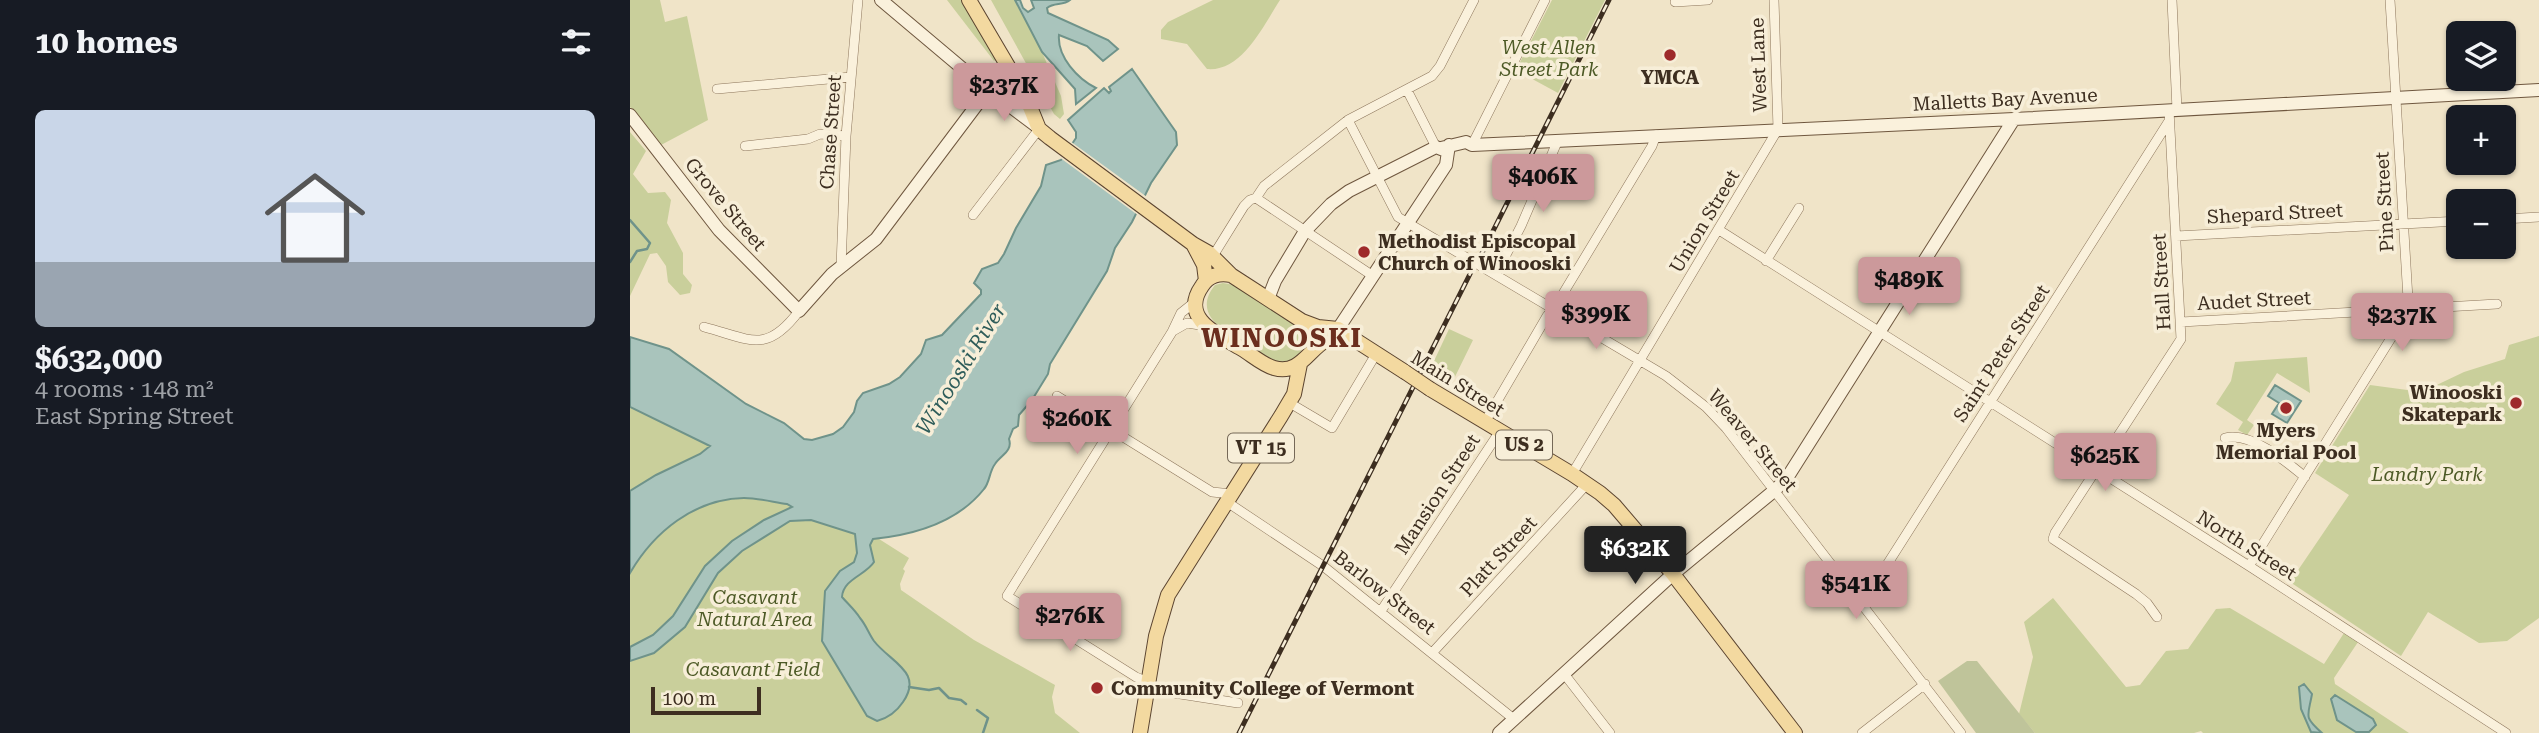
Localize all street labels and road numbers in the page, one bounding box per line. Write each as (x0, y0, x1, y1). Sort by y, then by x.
street label: West Lane (1745, 17, 1772, 113)
street label: Chase Street (815, 74, 846, 190)
street label: Malletts Bay Avenue (1912, 83, 2098, 116)
street label: Pine Street (2370, 151, 2399, 253)
street label: Grove Street (680, 153, 771, 255)
street label: Union Street (1665, 165, 1744, 277)
street label: Shepard Street (2206, 198, 2344, 229)
street label: Hall Street (2147, 233, 2176, 331)
street label: Saint Peter Street (1948, 280, 2054, 426)
street label: Audet Street (2197, 286, 2312, 315)
street label: Main Street (1407, 346, 1509, 421)
street label: Weaver Street (1703, 384, 1802, 496)
street label: Mansion Street (1390, 430, 1485, 559)
road number: US 2 (1496, 430, 1552, 460)
road number: VT 15 (1228, 434, 1294, 462)
street label: North Street (2193, 506, 2301, 585)
street label: Platt Street (1455, 511, 1541, 601)
street label: Barlow Street (1329, 545, 1440, 639)

